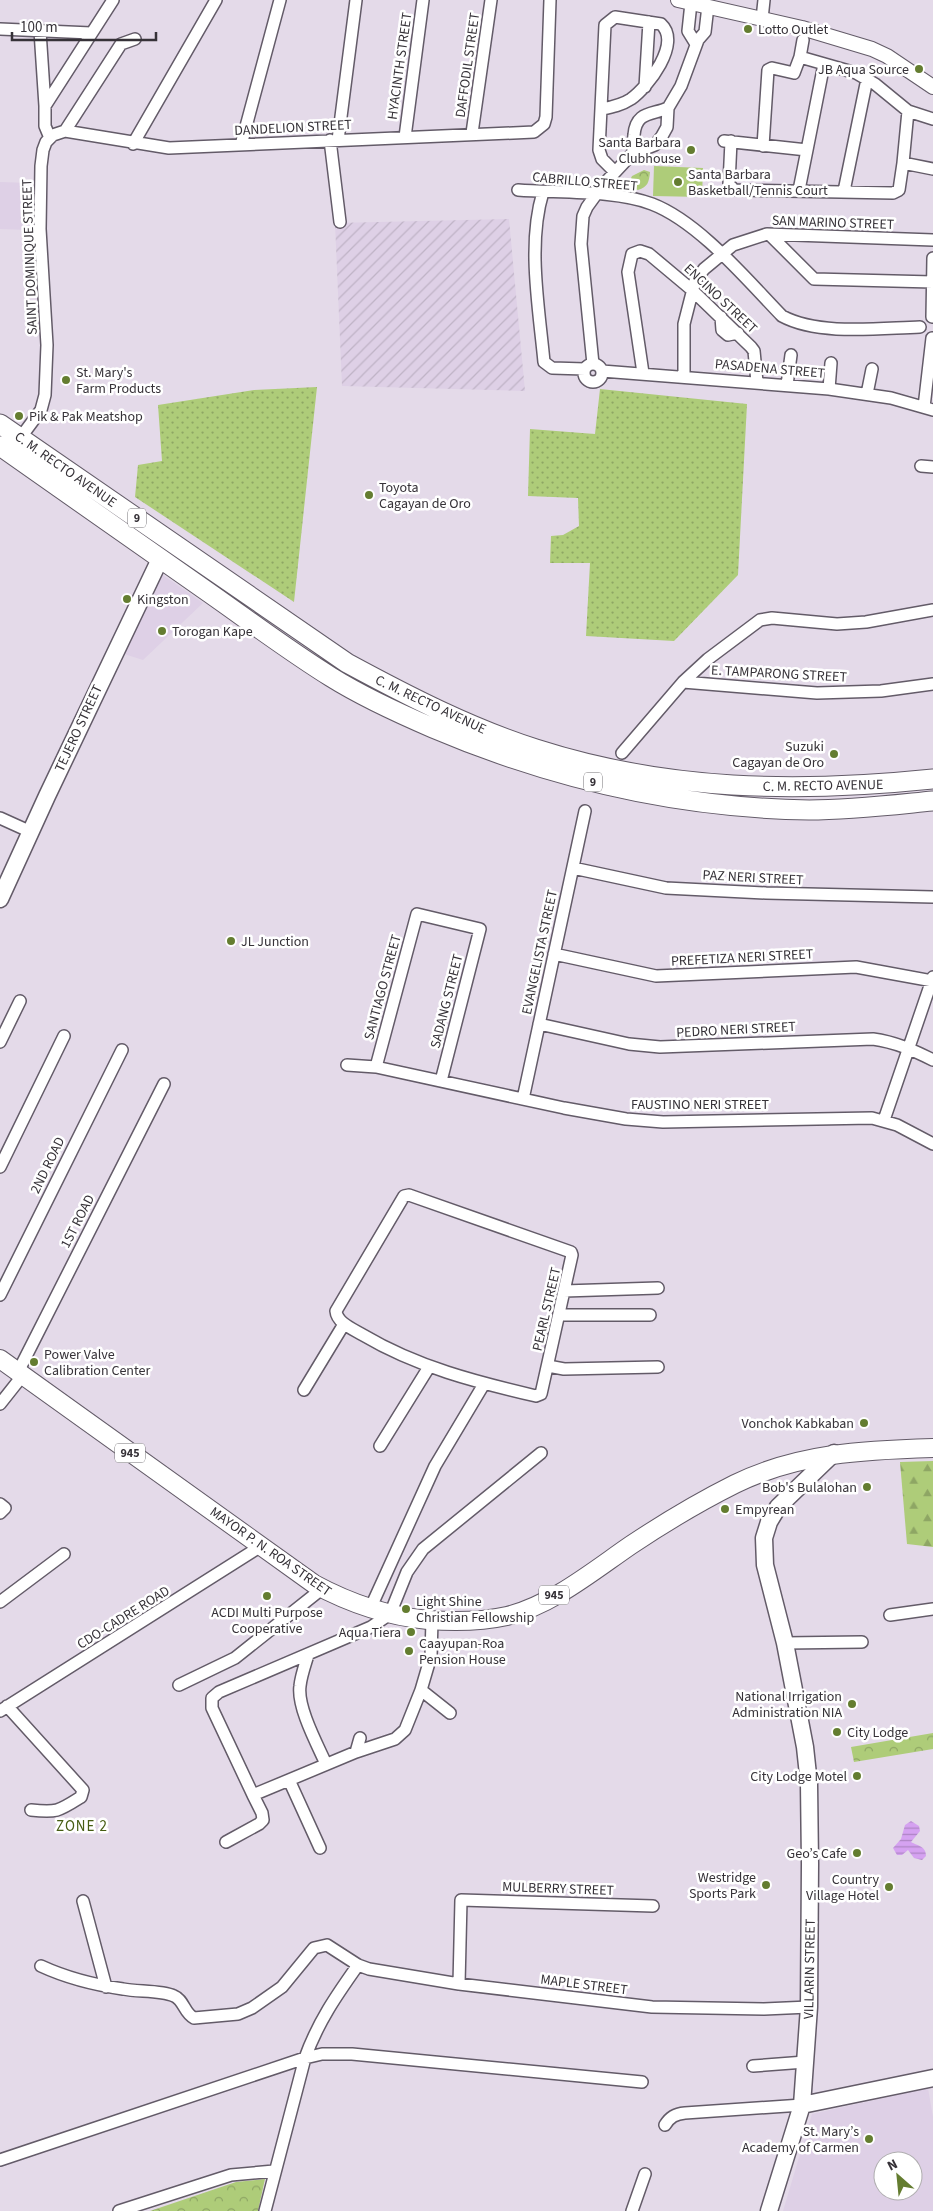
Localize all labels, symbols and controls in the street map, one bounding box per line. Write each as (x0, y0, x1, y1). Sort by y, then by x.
scale bar (12, 10, 156, 42)
street label: HYACINTH STREET (383, 11, 417, 121)
street label: DAFFODIL STREET (451, 11, 485, 119)
text: 100 m (20, 17, 58, 38)
place label: Lotto Outlet (758, 20, 828, 40)
marker: Lotto Outlet (742, 23, 754, 35)
place label: JB Aqua Source (818, 60, 909, 80)
marker: JB Aqua Source (913, 63, 925, 75)
street label: DANDELION STREET (234, 115, 353, 141)
place label: Santa Barbara Clubhouse (598, 133, 681, 169)
marker: Santa Barbara Clubhouse (685, 144, 697, 156)
place label: Santa Barbara Basketball/Tennis Court (688, 165, 828, 201)
street label: CABRILLO STREET (531, 167, 639, 197)
marker: Santa Barbara Basketball/Tennis Court (672, 176, 684, 188)
street label: SAINT DOMINIQUE STREET (17, 178, 43, 335)
street label: SAN MARINO STREET (771, 211, 895, 235)
street label: ENCINO STREET (679, 259, 762, 338)
street label: PASADENA STREET (714, 354, 826, 384)
place label: St. Mary's Farm Products (76, 363, 161, 399)
marker: St. Mary's Farm Products (60, 374, 72, 386)
place label: Pik & Pak Meatshop (29, 407, 143, 427)
marker: Pik & Pak Meatshop (13, 410, 25, 422)
street label: C. M. RECTO AVENUE (10, 427, 121, 513)
place label: Toyota Cagayan de Oro (379, 478, 471, 514)
marker: Toyota Cagayan de Oro (363, 489, 375, 501)
road number: 9 (128, 508, 146, 528)
place label: Kingston (137, 590, 189, 610)
marker: Kingston (121, 593, 133, 605)
place label: Torogan Kape (172, 622, 253, 642)
marker: Torogan Kape (156, 625, 168, 637)
street label: E. TAMPARONG STREET (711, 660, 848, 688)
street label: C. M. RECTO AVENUE (372, 670, 489, 739)
street label: TEJERO STREET (50, 681, 108, 775)
place label: Suzuki Cagayan de Oro (732, 737, 824, 773)
marker: Suzuki Cagayan de Oro (828, 748, 840, 760)
road number: 9 (584, 772, 602, 792)
street label: C. M. RECTO AVENUE (763, 775, 883, 797)
street label: PAZ NERI STREET (702, 865, 804, 891)
street label: EVANGELISTA STREET (517, 888, 563, 1016)
place label: JL Junction (241, 932, 309, 952)
street label: SANTIAGO STREET (359, 932, 407, 1042)
marker: JL Junction (225, 935, 237, 947)
street label: PREFETIZA NERI STREET (670, 944, 814, 972)
street label: SADANG STREET (426, 951, 468, 1051)
street label: PEDRO NERI STREET (676, 1017, 797, 1043)
street label: FAUSTINO NERI STREET (631, 1095, 769, 1115)
street label: 2ND ROAD (26, 1134, 70, 1197)
street label: 1ST ROAD (56, 1191, 100, 1252)
street label: PEARL STREET (528, 1265, 566, 1353)
place label: Power Valve Calibration Center (44, 1345, 150, 1381)
marker: Power Valve Calibration Center (28, 1356, 40, 1368)
place label: Vonchok Kabkaban (741, 1414, 854, 1434)
marker: Vonchok Kabkaban (858, 1417, 870, 1429)
road number: 945 (115, 1444, 145, 1462)
place label: Bob's Bulalohan (762, 1478, 857, 1498)
marker: Bob's Bulalohan (861, 1481, 873, 1493)
place label: Empyrean (735, 1500, 794, 1520)
street label: MAYOR P. N. ROA STREET (205, 1502, 336, 1602)
marker: Empyrean (719, 1503, 731, 1515)
street label: CDO-CADRE ROAD (73, 1581, 174, 1654)
road number: 945 (539, 1586, 569, 1604)
marker: ACDI Multi Purpose Cooperative (261, 1590, 273, 1602)
place label: Light Shine Christian Fellowship (416, 1592, 535, 1628)
place label: ACDI Multi Purpose Cooperative (211, 1603, 323, 1639)
marker: Light Shine Christian Fellowship (400, 1603, 412, 1615)
place label: Aqua Tiera (339, 1623, 401, 1643)
marker: Aqua Tiera (405, 1626, 417, 1638)
place label: Caayupan-Roa Pension House (419, 1634, 506, 1670)
marker: Caayupan-Roa Pension House (403, 1645, 415, 1657)
place label: National Irrigation Administration NIA (732, 1687, 842, 1723)
marker: National Irrigation Administration NIA (846, 1698, 858, 1710)
place label: City Lodge (847, 1723, 908, 1743)
marker: City Lodge (831, 1726, 843, 1738)
place label: City Lodge Motel (750, 1767, 847, 1787)
marker: City Lodge Motel (851, 1770, 863, 1782)
district label: ZONE 2 (56, 1816, 108, 1837)
place label: Geo’s Cafe (787, 1844, 847, 1864)
marker: Geo’s Cafe (851, 1847, 863, 1859)
place label: Westridge Sports Park (689, 1868, 756, 1904)
place label: Country Village Hotel (806, 1870, 879, 1906)
street label: MULBERRY STREET (502, 1877, 615, 1901)
marker: Westridge Sports Park (760, 1879, 772, 1891)
marker: Country Village Hotel (883, 1881, 895, 1893)
street label: VILLARIN STREET (799, 1918, 821, 2019)
street label: MAPLE STREET (539, 1970, 629, 2000)
place label: St. Mary’s Academy of Carmen (742, 2122, 859, 2158)
marker: St. Mary’s Academy of Carmen (863, 2133, 875, 2145)
north arrow (873, 2151, 923, 2201)
text: N (884, 2154, 901, 2176)

